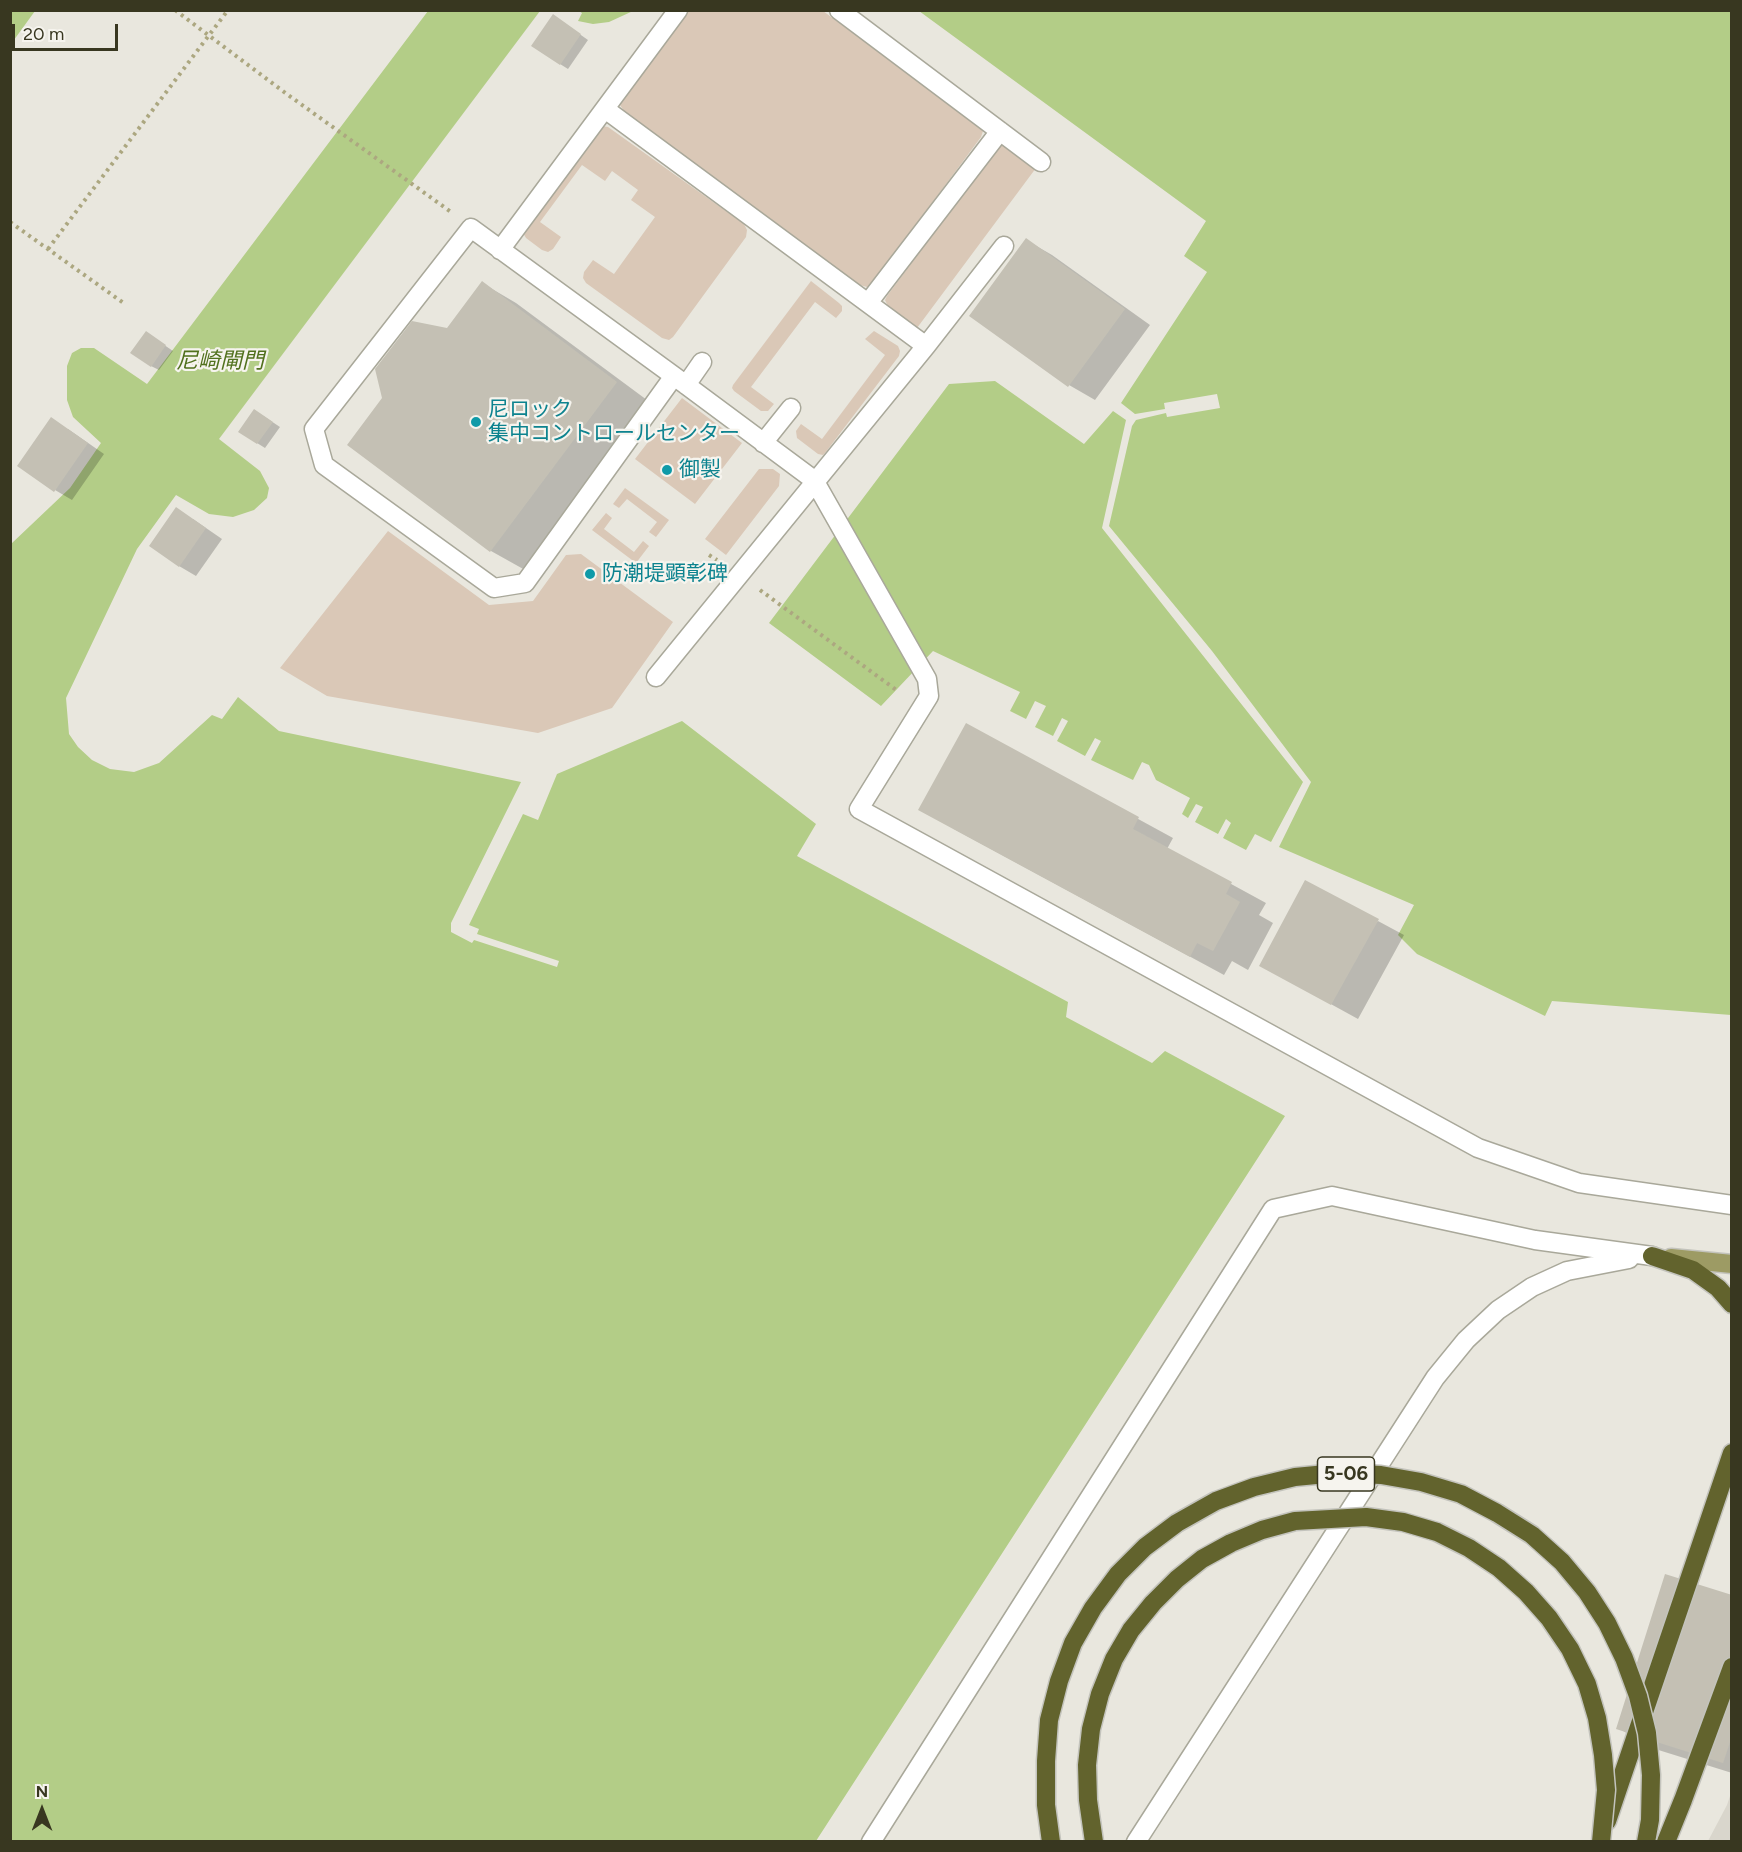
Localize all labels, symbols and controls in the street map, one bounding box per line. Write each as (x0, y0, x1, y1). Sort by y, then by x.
scale bar (15, 12, 122, 50)
text: 20 m (23, 23, 64, 45)
water label: 尼崎閘門 (176, 349, 264, 375)
place label: 尼ロック 集中コントロールセンター (488, 397, 740, 447)
marker: 尼ロック 集中コントロールセンター (469, 415, 483, 429)
place label: 御製 (679, 457, 721, 483)
marker: 御製 (660, 463, 674, 477)
place label: 防潮堤顕彰碑 (602, 561, 728, 587)
marker: 防潮堤顕彰碑 (583, 567, 597, 581)
road number: 5-06 (1318, 1457, 1374, 1491)
north arrow (12, 1780, 72, 1840)
text: N (36, 1782, 48, 1801)

